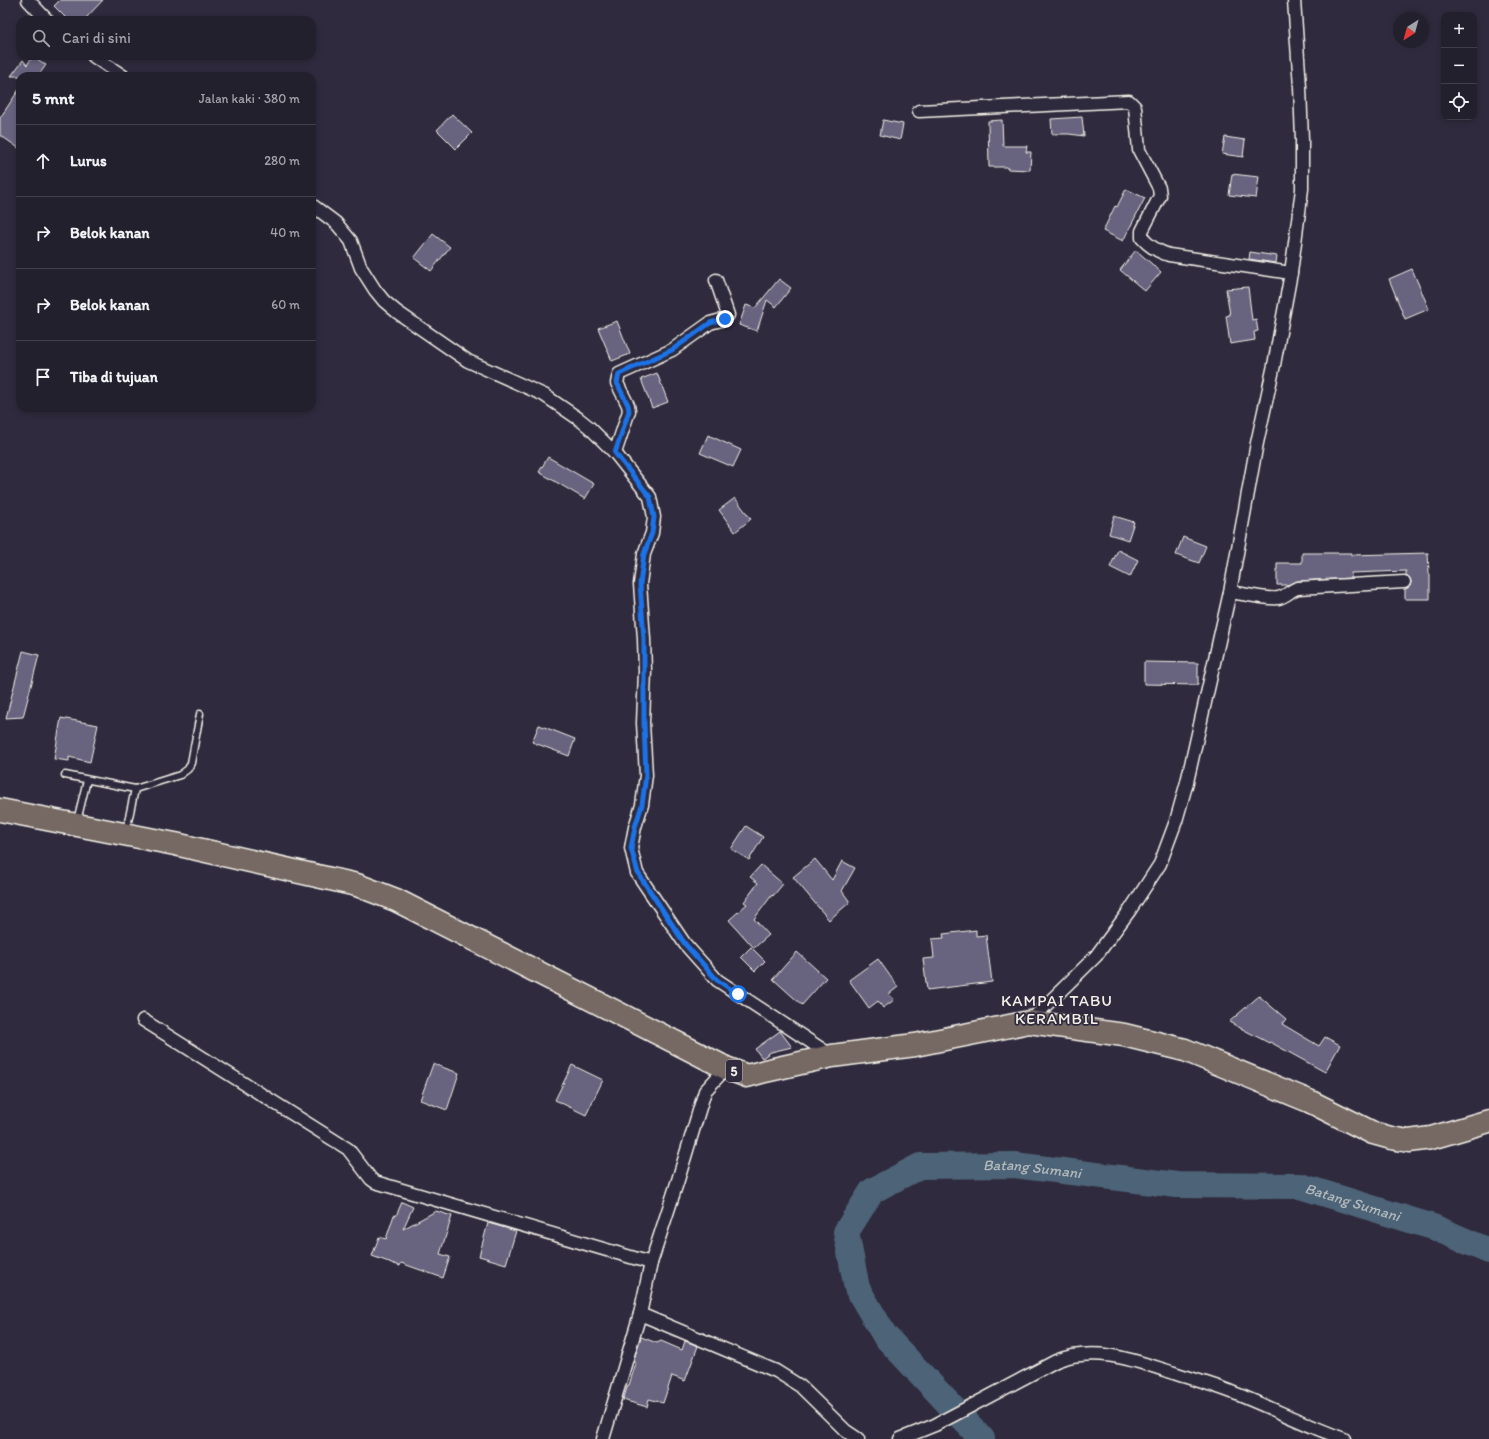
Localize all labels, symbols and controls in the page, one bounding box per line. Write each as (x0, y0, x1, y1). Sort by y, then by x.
north arrow (1393, 12, 1429, 48)
map controls (1441, 12, 1477, 120)
button: + (1441, 12, 1477, 48)
search box (16, 16, 316, 60)
icon: search (30, 27, 52, 49)
text: Cari di sini (62, 29, 131, 47)
button: − (1441, 48, 1477, 84)
button: locate (1441, 84, 1477, 120)
text: 5 mnt (32, 88, 75, 108)
text: Jalan kaki · 380 m (199, 91, 300, 106)
icon: ahead (32, 150, 54, 172)
text: Lurus (70, 152, 107, 170)
text: 280 m (264, 153, 300, 168)
icon: right (32, 222, 54, 244)
text: Belok kanan (70, 224, 150, 242)
text: 40 m (270, 225, 300, 240)
icon: right (32, 294, 54, 316)
text: Belok kanan (70, 296, 150, 314)
text: 60 m (271, 297, 300, 312)
route end (716, 310, 734, 328)
icon: arrive (32, 366, 54, 388)
text: Tiba di tujuan (70, 368, 158, 386)
route start (729, 985, 747, 1003)
district label: KAMPAI TABU KERAMBIL (1001, 991, 1113, 1028)
road number: 5 (726, 1060, 742, 1082)
water label: Batang Sumani (983, 1156, 1084, 1182)
water label: Batang Sumani (1303, 1179, 1404, 1226)

